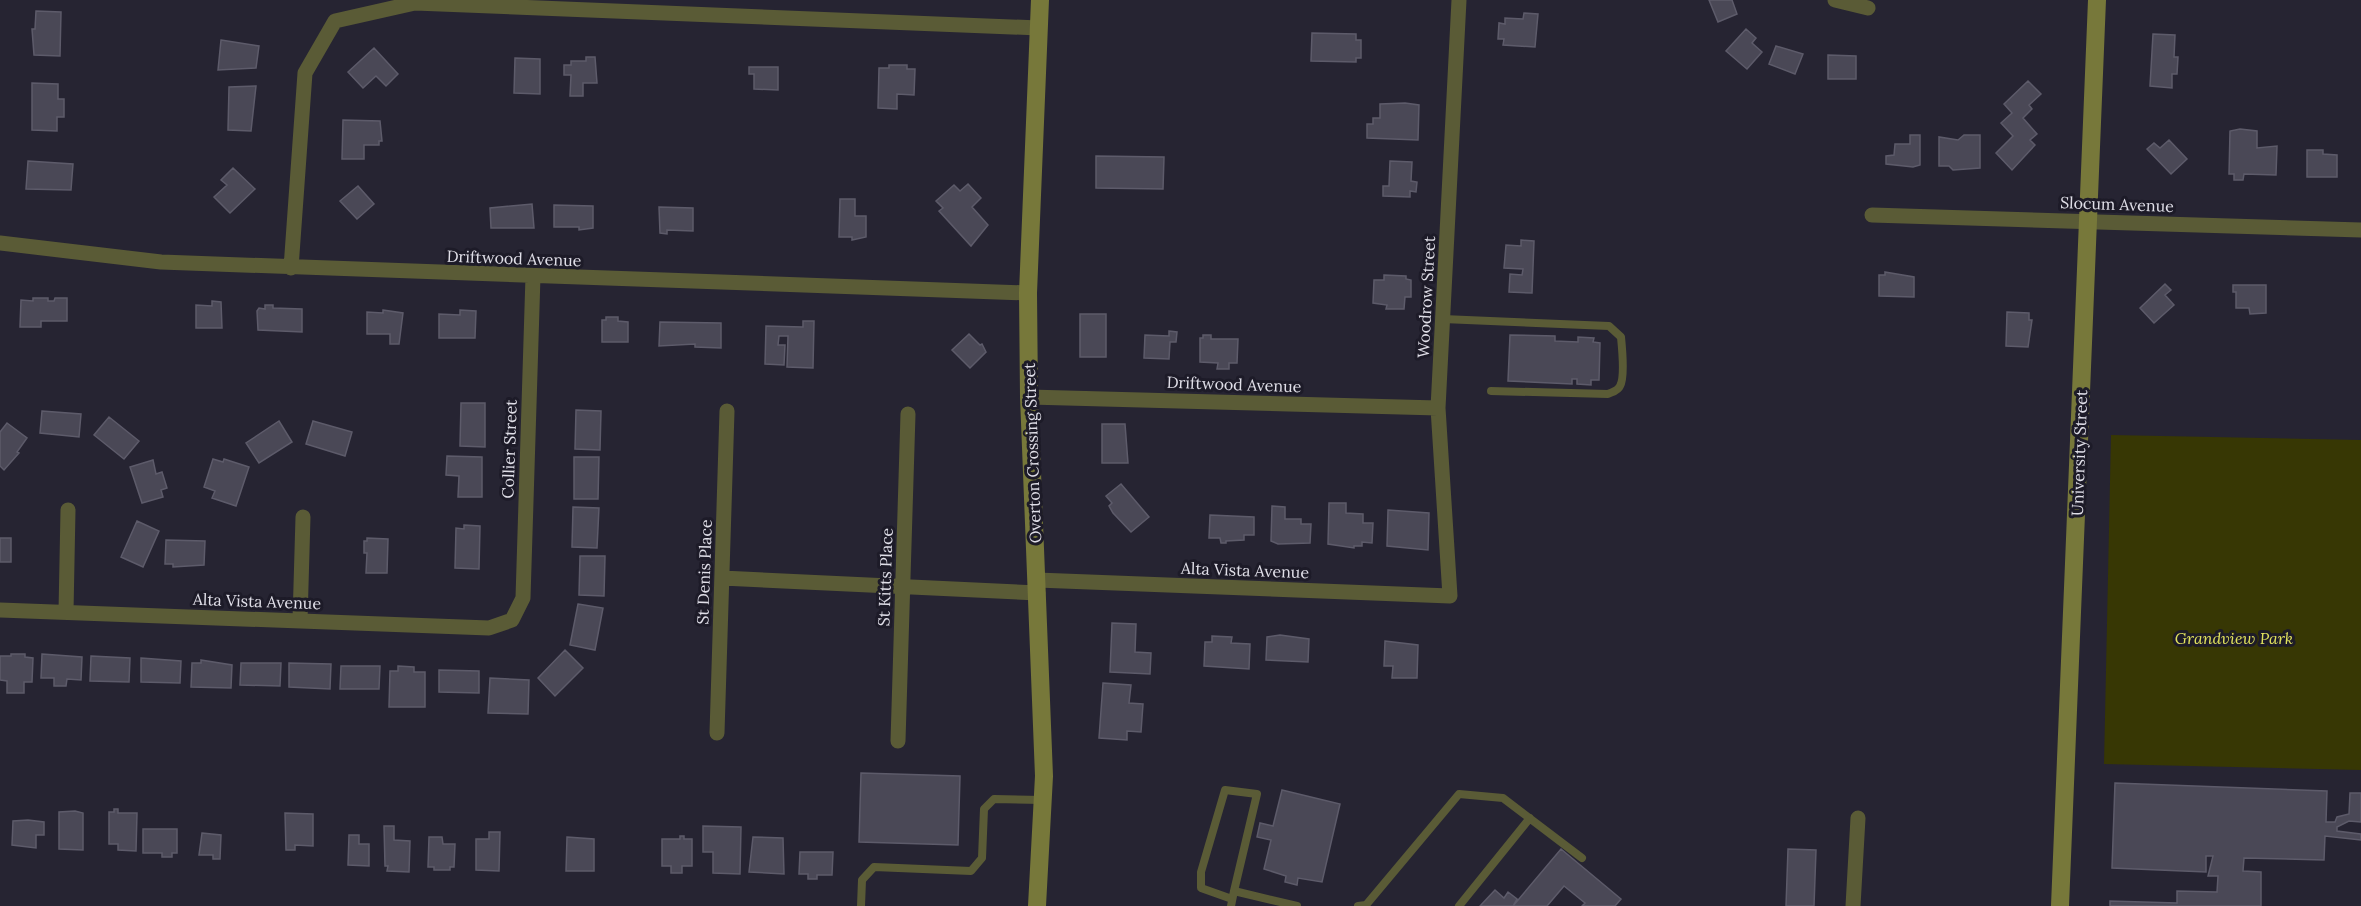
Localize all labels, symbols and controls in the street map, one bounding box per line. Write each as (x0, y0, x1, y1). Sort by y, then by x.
street label: Slocum Avenue (2060, 192, 2174, 216)
street label: Woodrow Street (1413, 235, 1439, 358)
street label: Driftwood Avenue (446, 246, 582, 270)
street label: Overton Crossing Street (1019, 362, 1045, 544)
street label: Driftwood Avenue (1166, 372, 1302, 396)
street label: University Street (2067, 389, 2091, 516)
street label: Collier Street (497, 398, 521, 499)
street label: St Denis Place (692, 519, 716, 625)
street label: St Kitts Place (873, 527, 897, 627)
street label: Alta Vista Avenue (1180, 558, 1310, 582)
street label: Alta Vista Avenue (192, 589, 322, 613)
park label: Grandview Park (2175, 628, 2293, 648)

